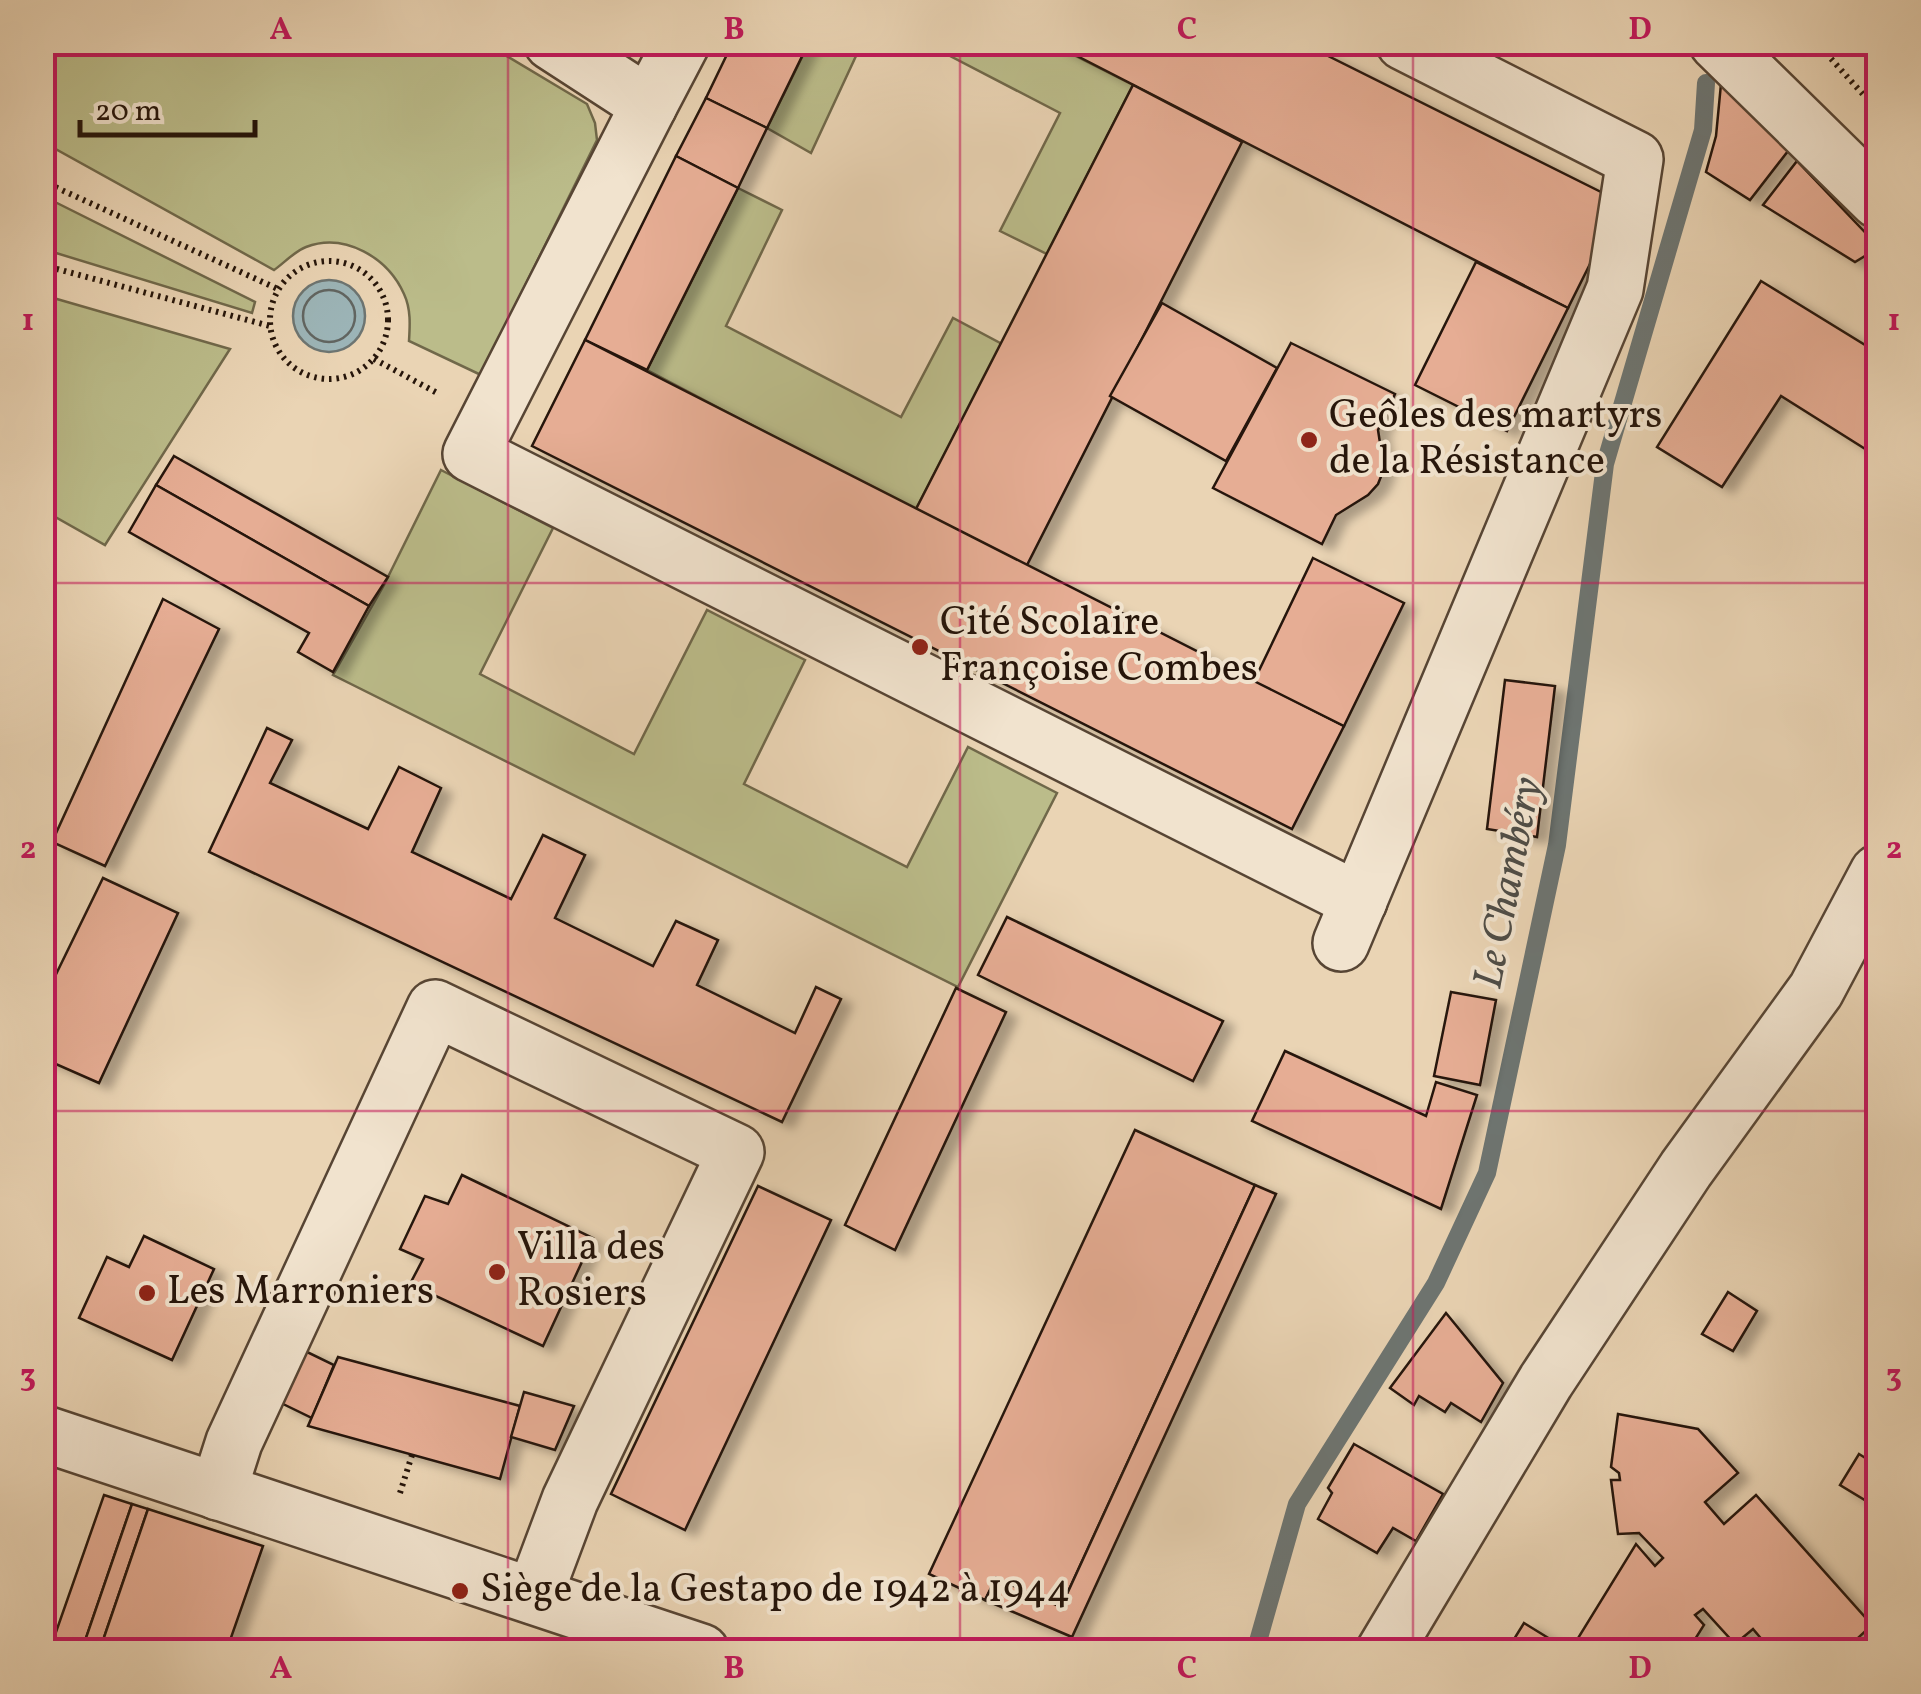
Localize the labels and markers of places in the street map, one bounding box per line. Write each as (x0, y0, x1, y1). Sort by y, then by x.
place label: Geôles des martyrs de la Résistance (1329, 389, 1662, 491)
marker: Geôles des martyrs de la Résistance (1298, 429, 1320, 451)
place label: Cité Scolaire Françoise Combes (940, 596, 1258, 698)
marker: Cité Scolaire Françoise Combes (909, 636, 931, 658)
place label: Villa des Rosiers (517, 1221, 665, 1323)
marker: Villa des Rosiers (486, 1261, 508, 1283)
place label: Les Marroniers (167, 1265, 434, 1321)
marker: Les Marroniers (136, 1282, 158, 1304)
place label: Siège de la Gestapo de 1942 à 1944 (480, 1563, 1070, 1619)
marker: Siège de la Gestapo de 1942 à 1944 (449, 1580, 471, 1602)

